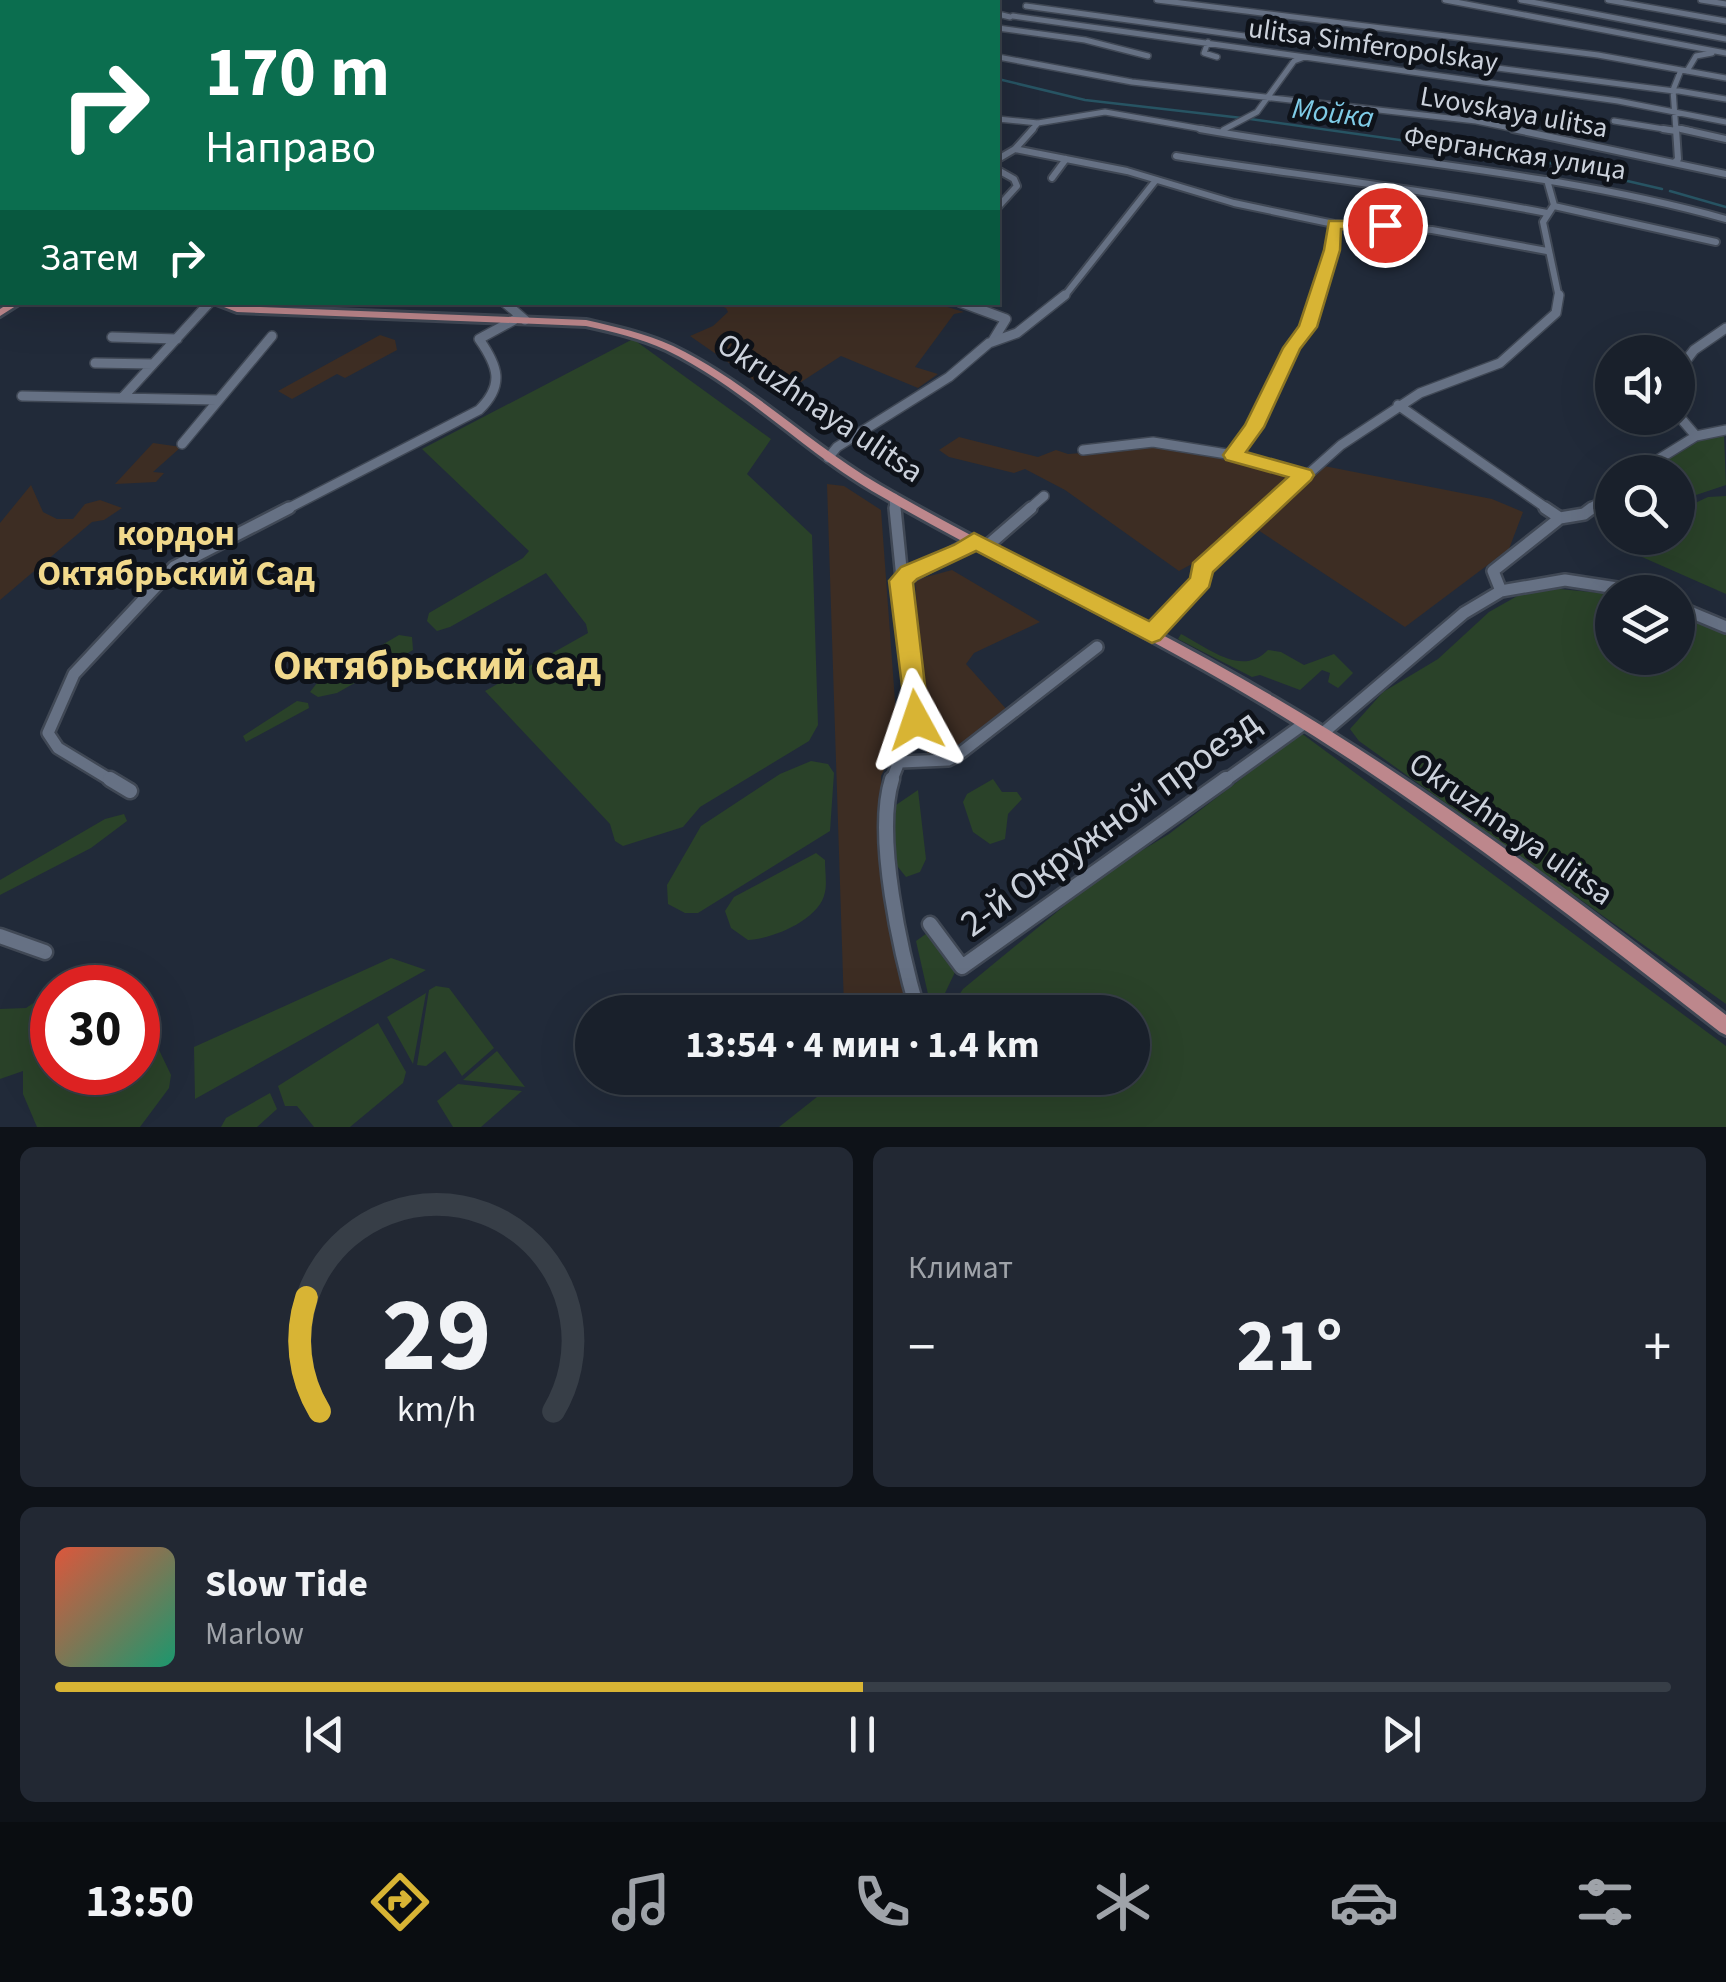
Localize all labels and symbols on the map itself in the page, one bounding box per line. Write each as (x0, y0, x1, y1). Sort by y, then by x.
street label: ulitsa Simferopolskay (1246, 8, 1500, 82)
street label: Lvovskaya ulitsa (1417, 76, 1611, 148)
water label: Мойка (1290, 87, 1376, 139)
street label: Ферганская улица (1401, 116, 1629, 190)
pin (1343, 183, 1428, 268)
street label: Okruzhnaya ulitsa (707, 322, 933, 494)
district label: кордон Октябрьский Сад (37, 509, 315, 599)
district label: Октябрьский сад (273, 636, 601, 696)
position arrow (864, 668, 968, 772)
street label: 2-й Окружной проезд (949, 696, 1271, 950)
street label: Okruzhnaya ulitsa (1399, 741, 1623, 917)
speed limit sign: 30 (30, 965, 160, 1095)

